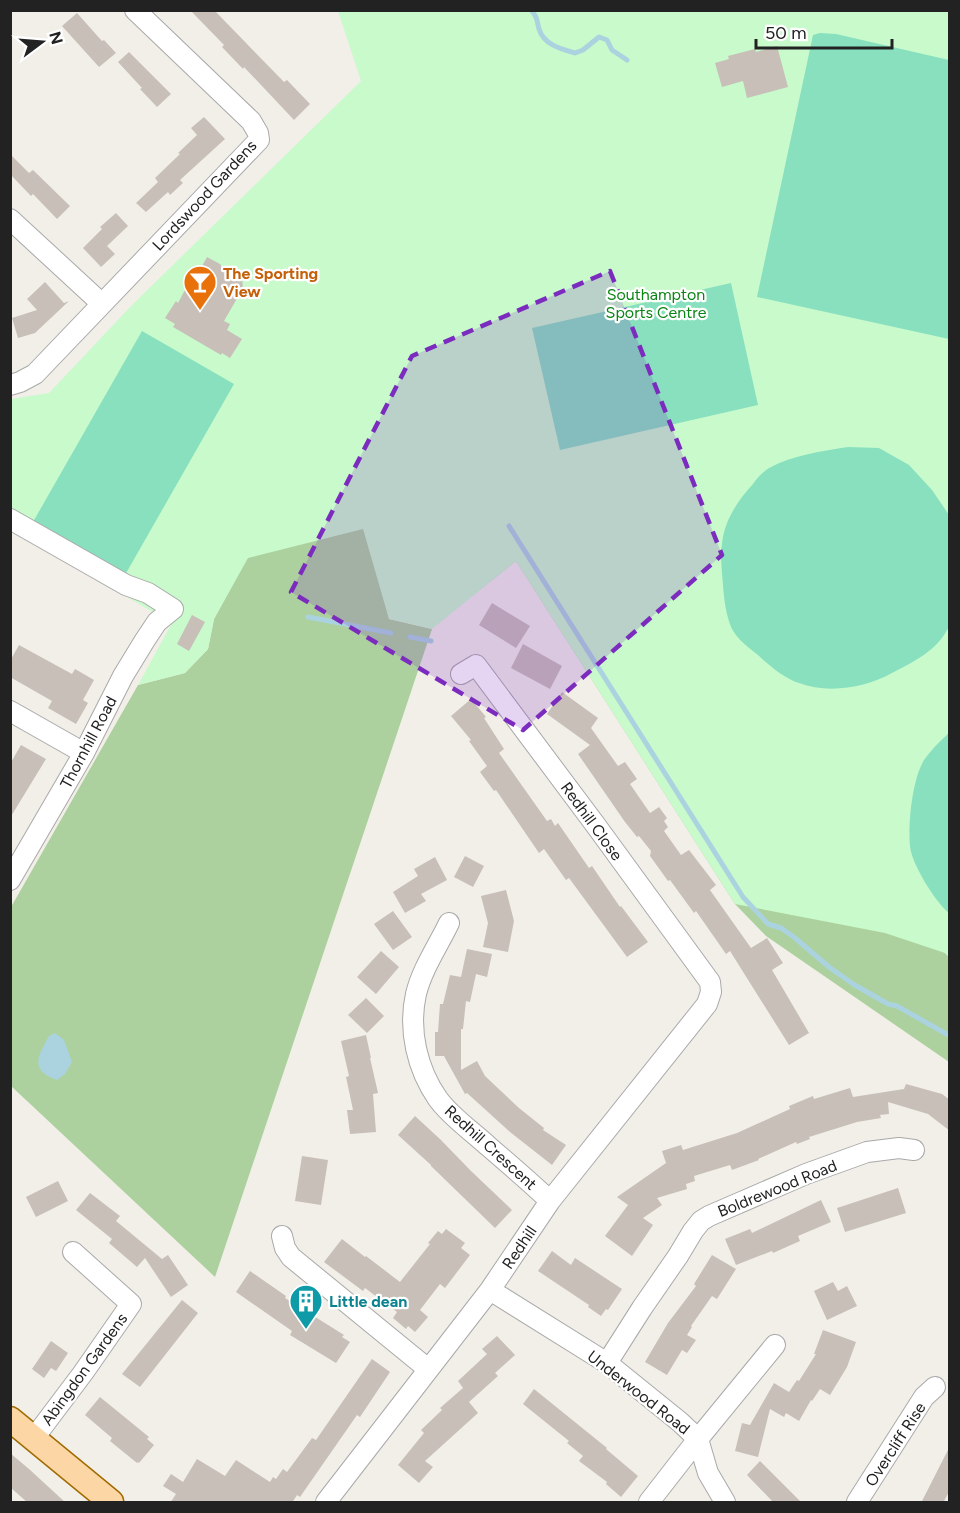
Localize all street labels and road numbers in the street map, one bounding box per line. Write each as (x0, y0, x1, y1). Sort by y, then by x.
street label: Lordswood Gardens (148, 136, 261, 255)
street label: Thornhill Road (56, 693, 121, 792)
street label: Redhill Close (557, 778, 627, 864)
street label: Redhill Crescent (441, 1101, 541, 1194)
street label: Boldrewood Road (715, 1156, 840, 1221)
street label: Redhill (498, 1222, 541, 1272)
street label: Abingdon Gardens (37, 1309, 131, 1429)
street label: Underwood Road (584, 1346, 694, 1438)
street label: Overcliff Rise (861, 1399, 930, 1490)

